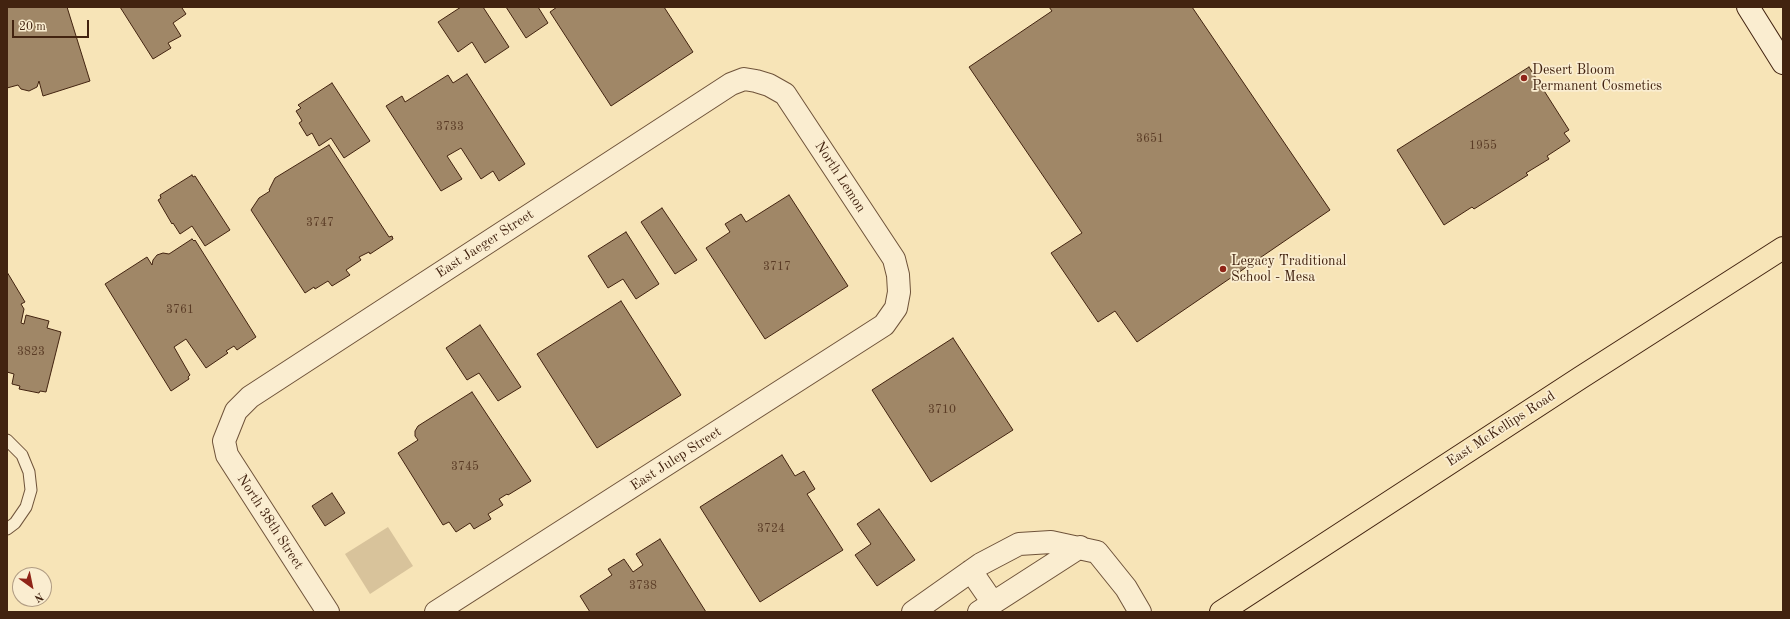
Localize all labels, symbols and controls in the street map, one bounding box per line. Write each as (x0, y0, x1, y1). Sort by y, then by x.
scale bar (14, 12, 91, 38)
text: 20 m (19, 21, 46, 33)
place label: Desert Bloom Permanent Cosmetics (1532, 62, 1662, 94)
marker: Desert Bloom Permanent Cosmetics (1519, 73, 1529, 83)
house number: 3733 (436, 120, 464, 134)
house number: 3651 (1136, 132, 1164, 146)
street label: North Lemon (811, 138, 869, 216)
house number: 1955 (1469, 139, 1497, 153)
street label: East Jaeger Street (433, 206, 537, 282)
house number: 3747 (306, 216, 334, 230)
place label: Legacy Traditional School - Mesa (1231, 253, 1346, 286)
house number: 3717 (763, 260, 791, 274)
marker: Legacy Traditional School - Mesa (1218, 264, 1228, 274)
house number: 3761 (166, 303, 194, 317)
house number: 3823 (17, 345, 45, 359)
street label: East McKellips Road (1444, 388, 1558, 470)
house number: 3710 (928, 403, 956, 417)
street label: East Julep Street (627, 423, 725, 495)
house number: 3745 (451, 460, 479, 474)
street label: North 38th Street (233, 471, 307, 573)
house number: 3724 (757, 522, 785, 536)
north arrow (12, 567, 52, 607)
house number: 3738 (629, 579, 657, 593)
text: N (32, 590, 45, 604)

